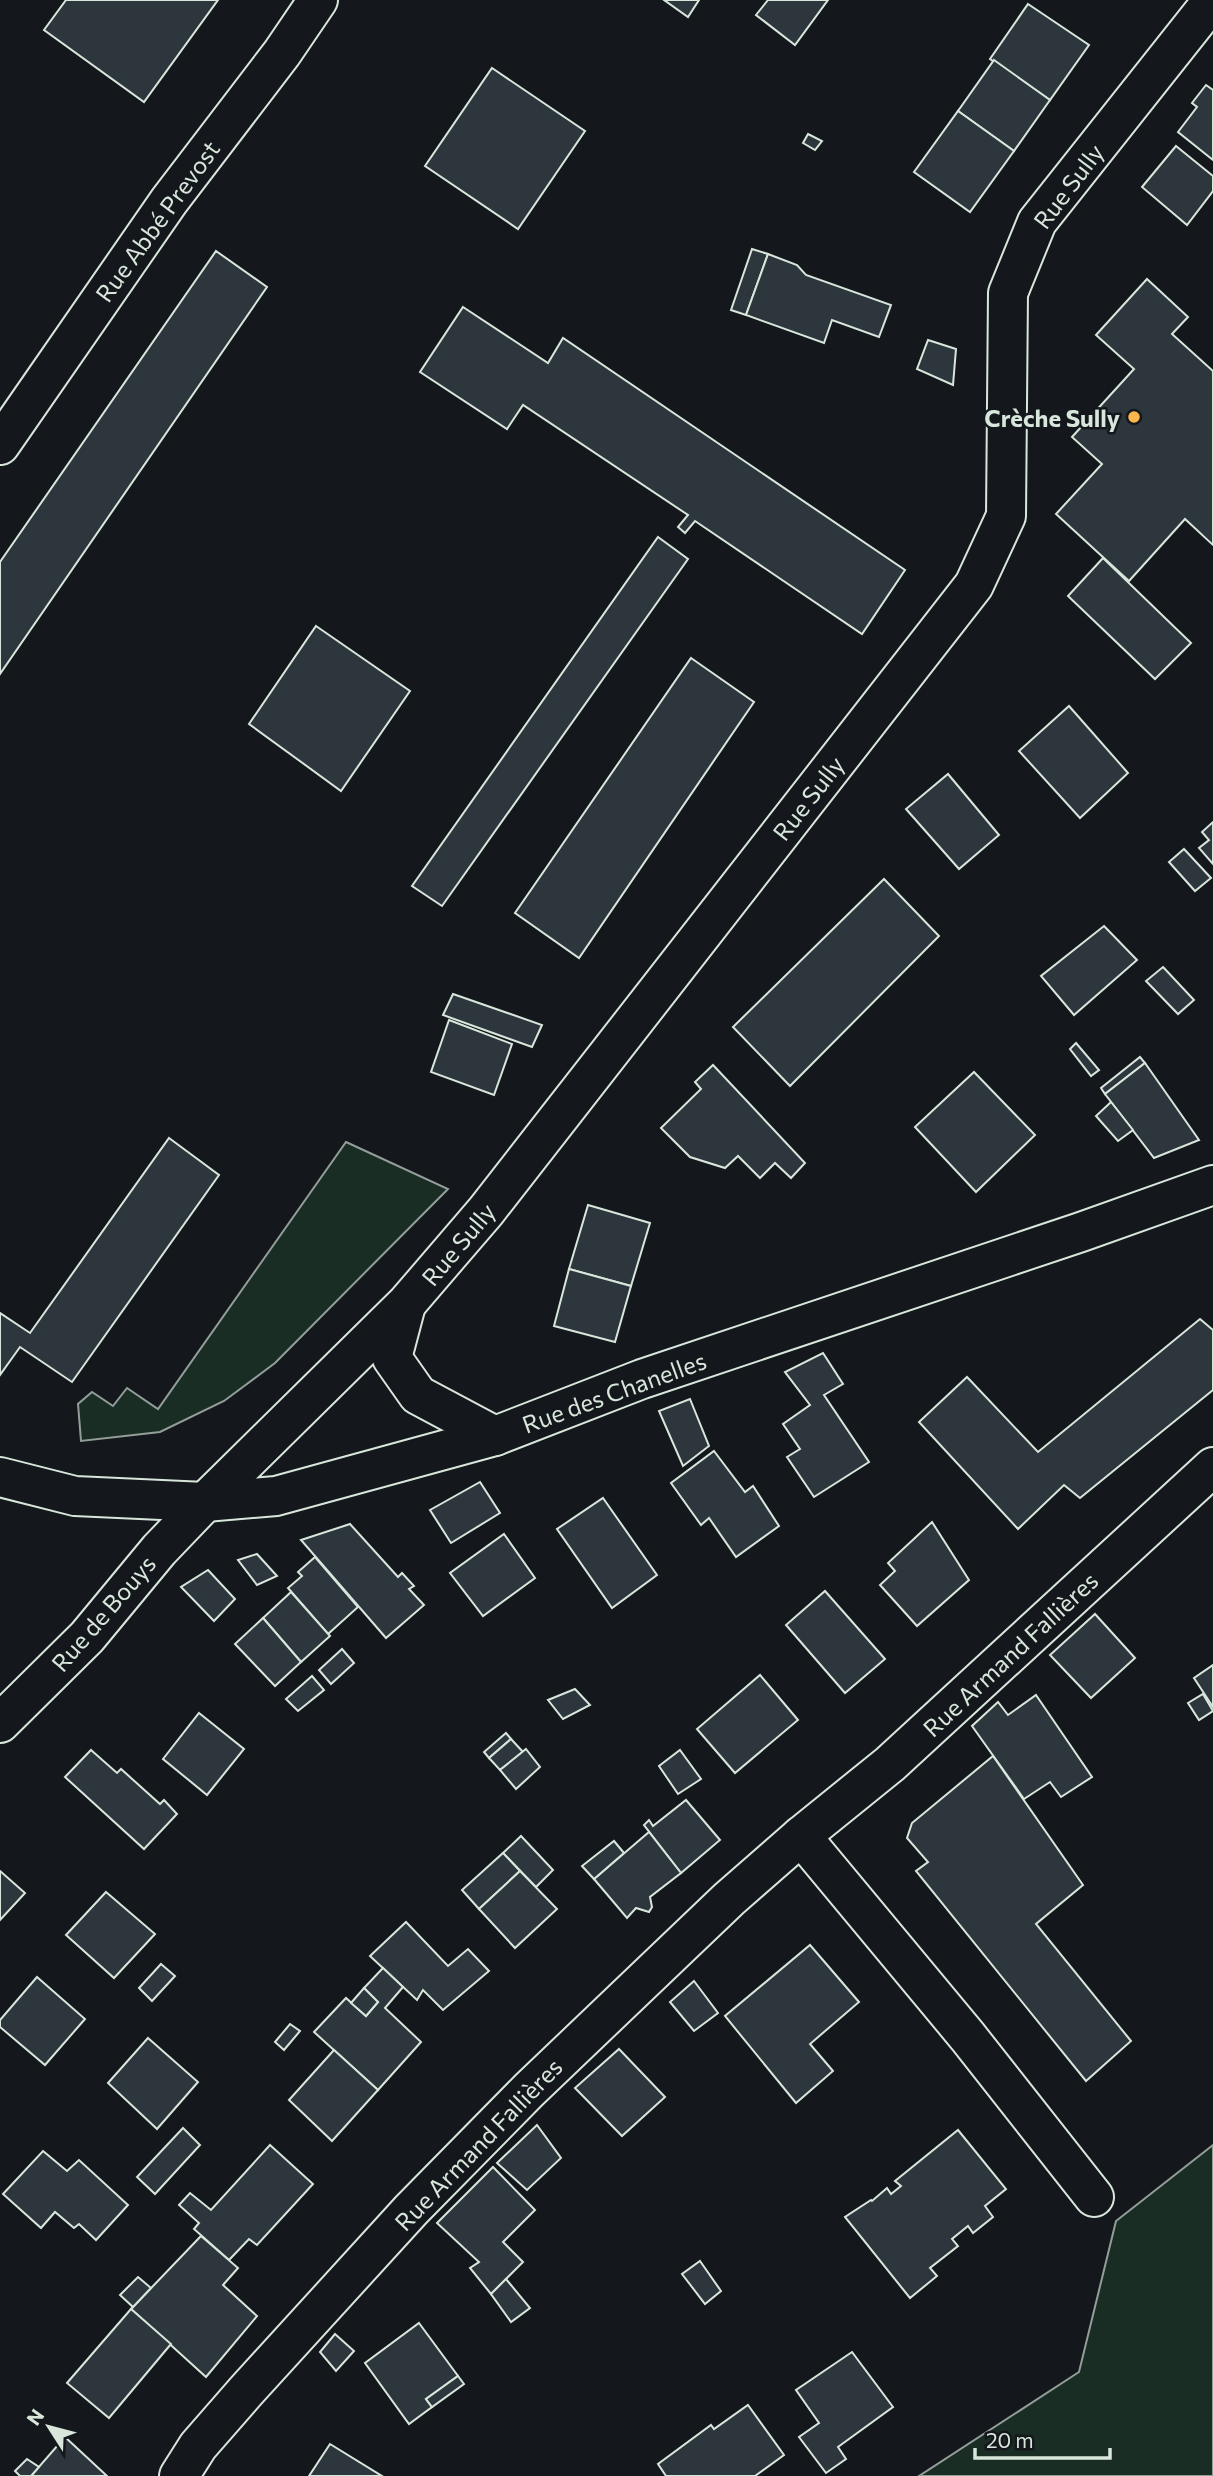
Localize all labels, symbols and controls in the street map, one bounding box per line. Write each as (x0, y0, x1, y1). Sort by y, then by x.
street label: Rue Abbé Prevost (89, 135, 225, 307)
street label: Rue Sully (1027, 138, 1109, 234)
place label: Crèche Sully (984, 403, 1120, 432)
marker: Crèche Sully (1126, 409, 1142, 425)
street label: Rue Sully (766, 750, 850, 846)
street label: Rue Sully (415, 1197, 501, 1291)
street label: Rue des Chanelles (518, 1345, 710, 1439)
street label: Rue de Bouys (45, 1549, 161, 1677)
street label: Rue Armand Fallières (917, 1566, 1103, 1742)
street label: Rue Armand Fallières (388, 2052, 568, 2236)
north arrow (14, 2392, 84, 2462)
text: N (21, 2404, 48, 2429)
scale bar (975, 2416, 1110, 2460)
text: 20 m (986, 2427, 1034, 2452)

